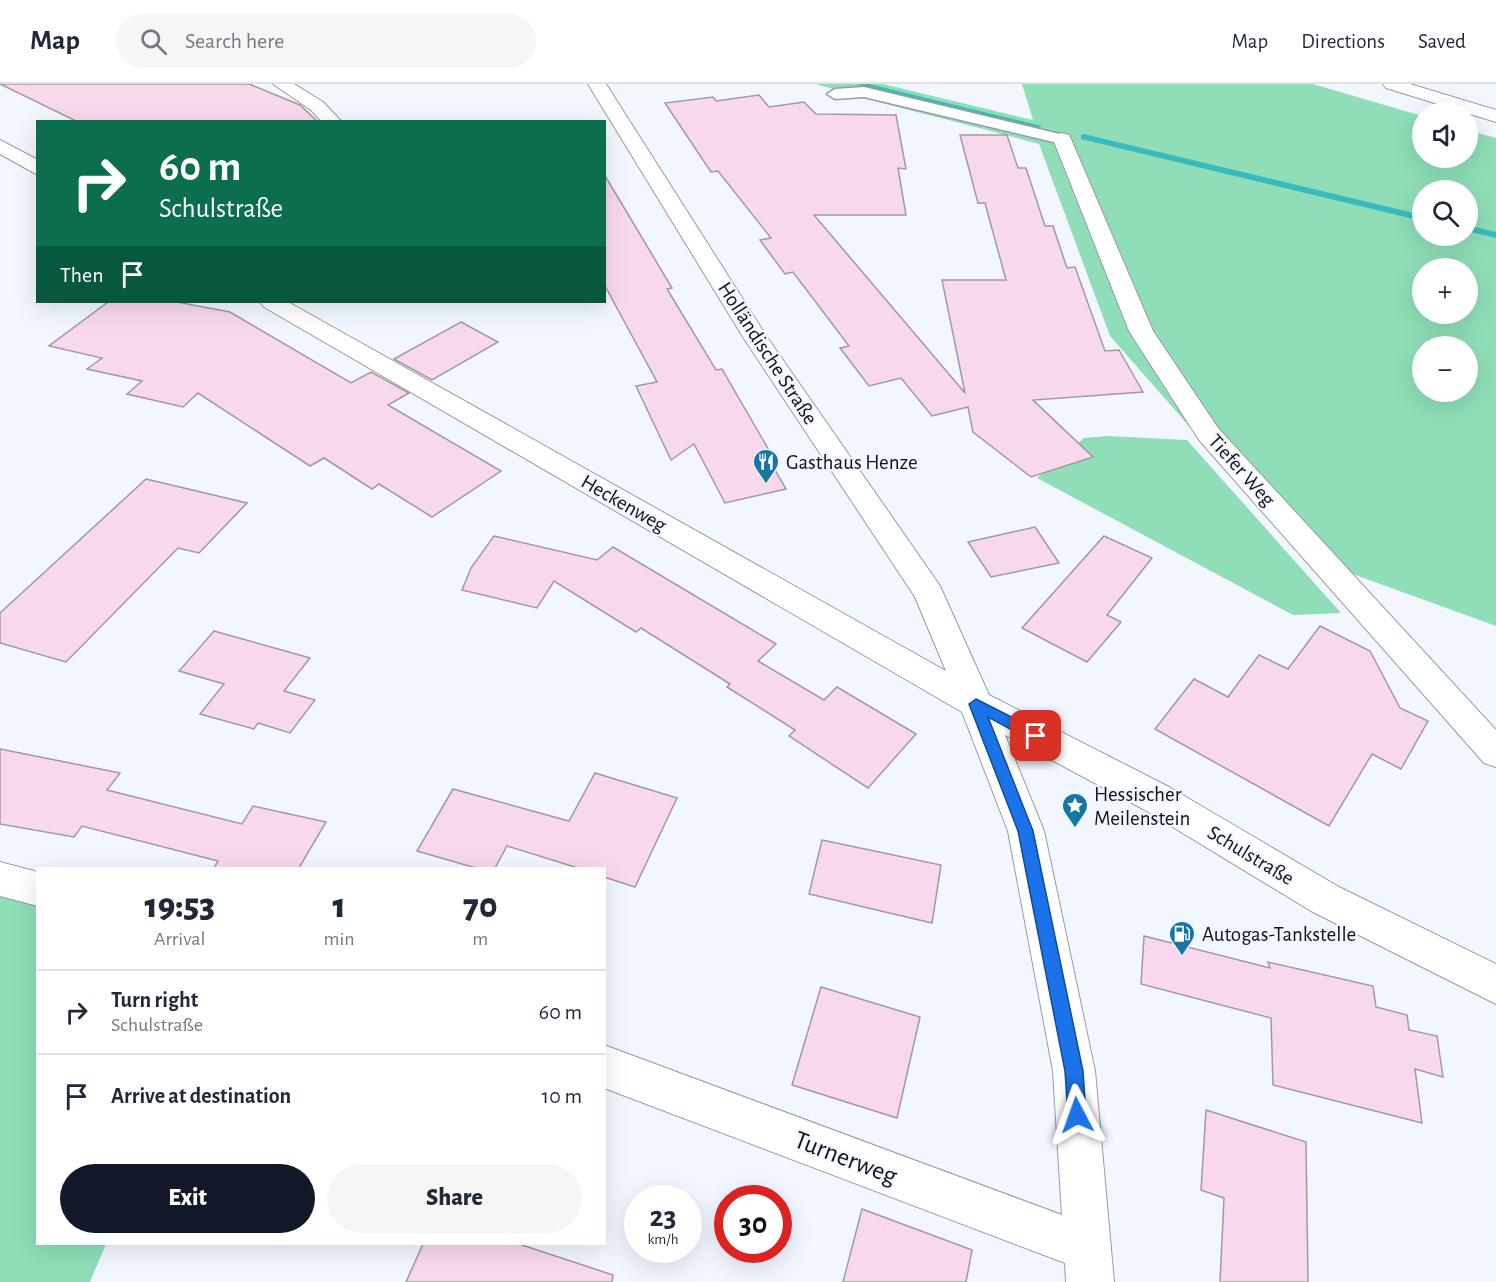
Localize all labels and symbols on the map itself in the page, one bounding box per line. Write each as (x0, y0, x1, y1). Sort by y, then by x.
street label: Holländische Straße (714, 278, 821, 428)
street label: Tiefer Weg (1204, 430, 1280, 511)
restaurant icon: Gasthaus Henze (751, 447, 781, 485)
place label: Gasthaus Henze (786, 452, 918, 473)
street label: Heckenweg (578, 471, 671, 537)
pin (1010, 710, 1061, 761)
place label: Hessischer Meilenstein (1094, 784, 1190, 829)
place icon: Hessischer Meilenstein (1060, 791, 1090, 829)
street label: Schulstraße (1204, 822, 1297, 889)
fuel station icon: Autogas-Tankstelle (1167, 919, 1197, 957)
place label: Autogas-Tankstelle (1202, 924, 1356, 945)
position arrow (1045, 1083, 1109, 1147)
street label: Turnerweg (791, 1126, 901, 1190)
speed limit sign: 30 (714, 1185, 792, 1263)

